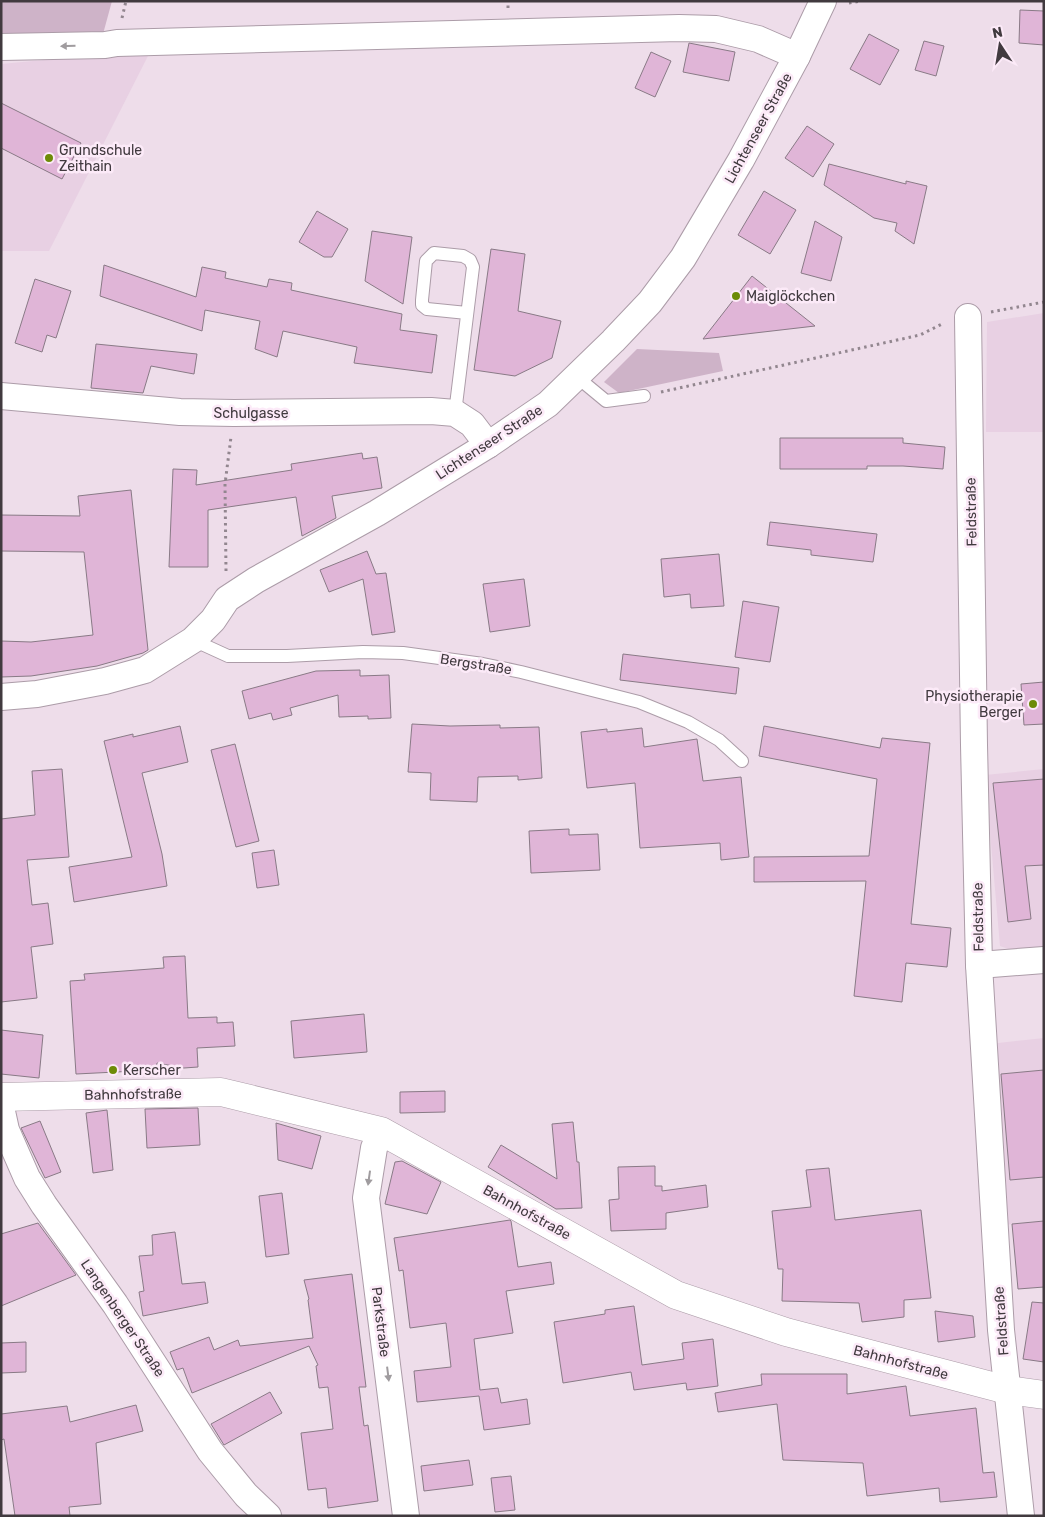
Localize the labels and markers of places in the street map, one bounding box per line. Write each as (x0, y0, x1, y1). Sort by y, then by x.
place label: Grundschule Zeithain (59, 142, 142, 175)
marker: Grundschule Zeithain (43, 152, 55, 164)
place label: Maiglöckchen (746, 288, 835, 305)
marker: Maiglöckchen (730, 290, 742, 302)
place label: Physiotherapie Berger (925, 688, 1024, 721)
marker: Physiotherapie Berger (1027, 698, 1039, 710)
place label: Kerscher (123, 1062, 181, 1079)
marker: Kerscher (107, 1064, 119, 1076)

